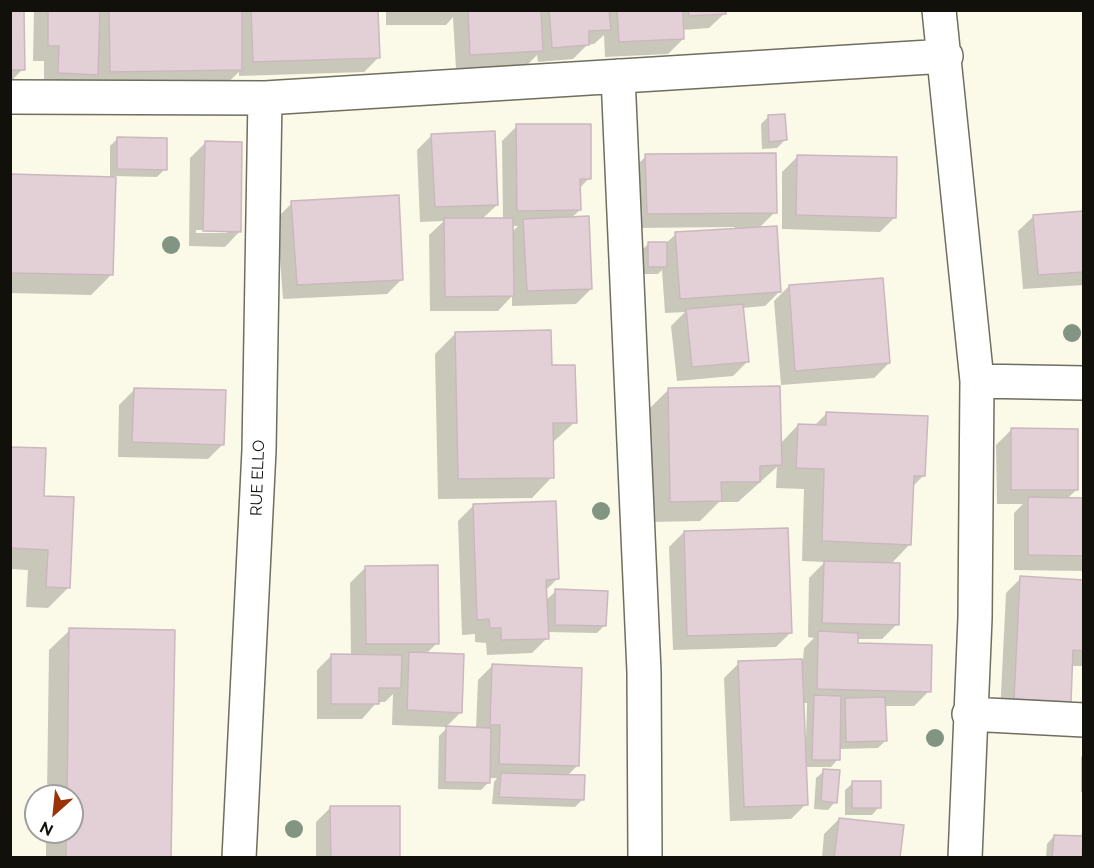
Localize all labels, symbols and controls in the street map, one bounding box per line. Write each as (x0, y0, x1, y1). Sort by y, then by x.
street label: RUE ELLO (247, 440, 269, 516)
north arrow (24, 784, 84, 844)
text: N (37, 817, 56, 840)

